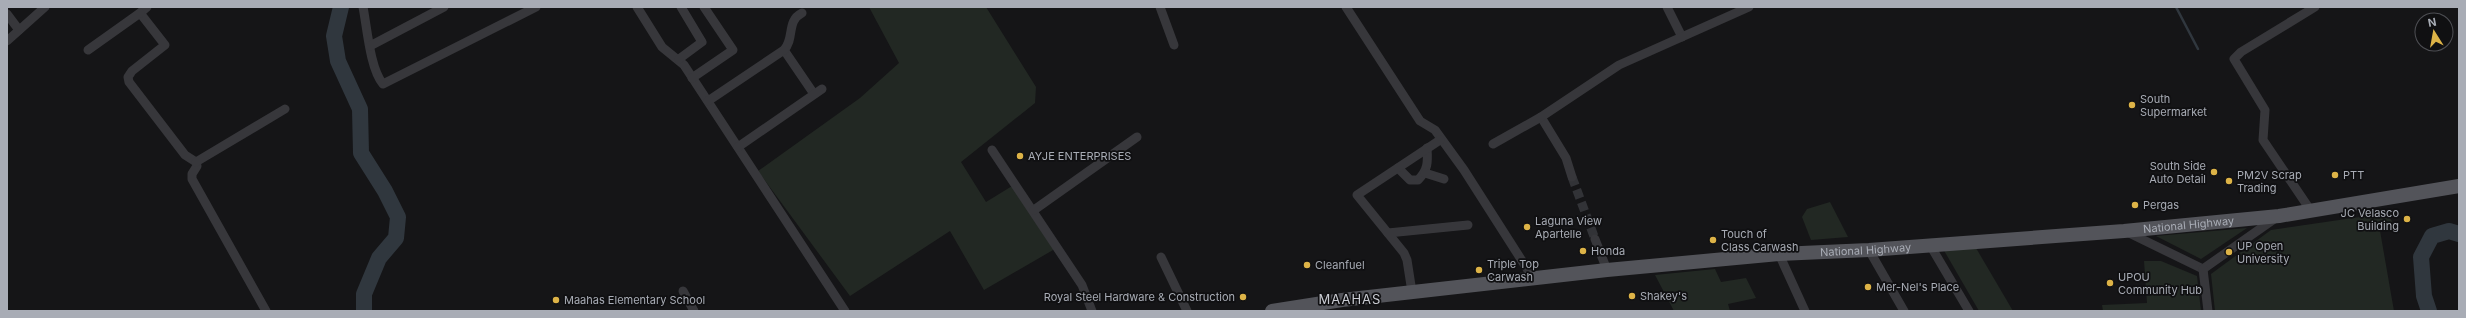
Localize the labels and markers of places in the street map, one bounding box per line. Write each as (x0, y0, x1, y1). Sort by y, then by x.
place label: South Supermarket (2140, 92, 2207, 119)
marker: South Supermarket (2127, 100, 2137, 110)
place label: AYJE ENTERPRISES (1028, 149, 1131, 163)
marker: AYJE ENTERPRISES (1015, 151, 1025, 161)
place label: South Side Auto Detail (2149, 159, 2206, 186)
marker: South Side Auto Detail (2209, 167, 2219, 177)
place label: PM2V Scrap Trading (2237, 168, 2302, 195)
place label: PTT (2343, 168, 2364, 182)
marker: PTT (2330, 170, 2340, 180)
marker: PM2V Scrap Trading (2224, 176, 2234, 186)
place label: Pergas (2143, 198, 2179, 212)
marker: Pergas (2130, 200, 2140, 210)
place label: JC Velasco Building (2341, 206, 2399, 233)
place label: Laguna View Apartelle (1535, 214, 1602, 241)
marker: JC Velasco Building (2402, 214, 2412, 224)
marker: Laguna View Apartelle (1522, 222, 1532, 232)
place label: Touch of Class Carwash (1721, 227, 1799, 254)
marker: Touch of Class Carwash (1708, 235, 1718, 245)
place label: UP Open University (2237, 239, 2289, 266)
place label: Honda (1591, 244, 1625, 258)
marker: Honda (1578, 246, 1588, 256)
marker: UP Open University (2224, 247, 2234, 257)
place label: Triple Top Carwash (1487, 257, 1539, 284)
place label: Cleanfuel (1315, 258, 1365, 272)
marker: Cleanfuel (1302, 260, 1312, 270)
marker: Triple Top Carwash (1474, 265, 1484, 275)
place label: UPOU Community Hub (2118, 270, 2202, 297)
marker: UPOU Community Hub (2105, 278, 2115, 288)
place label: Mer-Nel's Place (1876, 280, 1959, 294)
marker: Mer-Nel's Place (1863, 282, 1873, 292)
place label: Shakey's (1640, 289, 1687, 303)
place label: Royal Steel Hardware & Construction (1044, 290, 1235, 304)
marker: Shakey's (1627, 291, 1637, 301)
marker: Royal Steel Hardware & Construction (1238, 292, 1248, 302)
place label: Maahas Elementary School (564, 293, 705, 307)
marker: Maahas Elementary School (551, 295, 561, 305)

